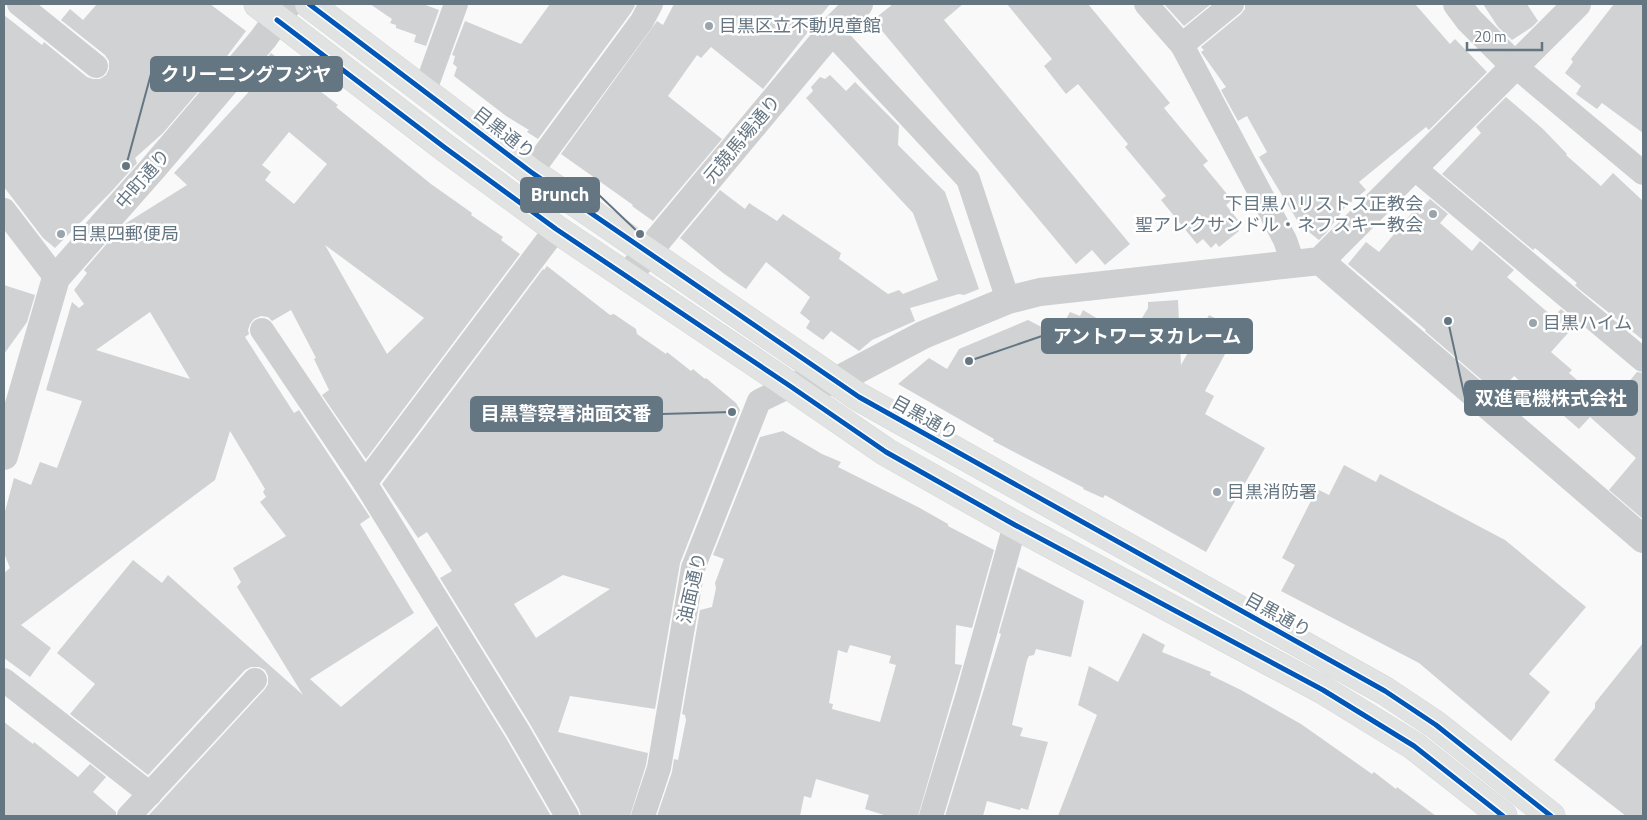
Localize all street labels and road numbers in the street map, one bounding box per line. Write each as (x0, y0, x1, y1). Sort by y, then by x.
street label: 元競馬場通り (697, 89, 787, 189)
street label: 目黒通り (468, 100, 541, 165)
street label: 中町通り (109, 143, 176, 215)
street label: 目黒通り (887, 388, 963, 447)
street label: 油面通り (670, 550, 713, 626)
street label: 目黒通り (1240, 585, 1316, 644)

